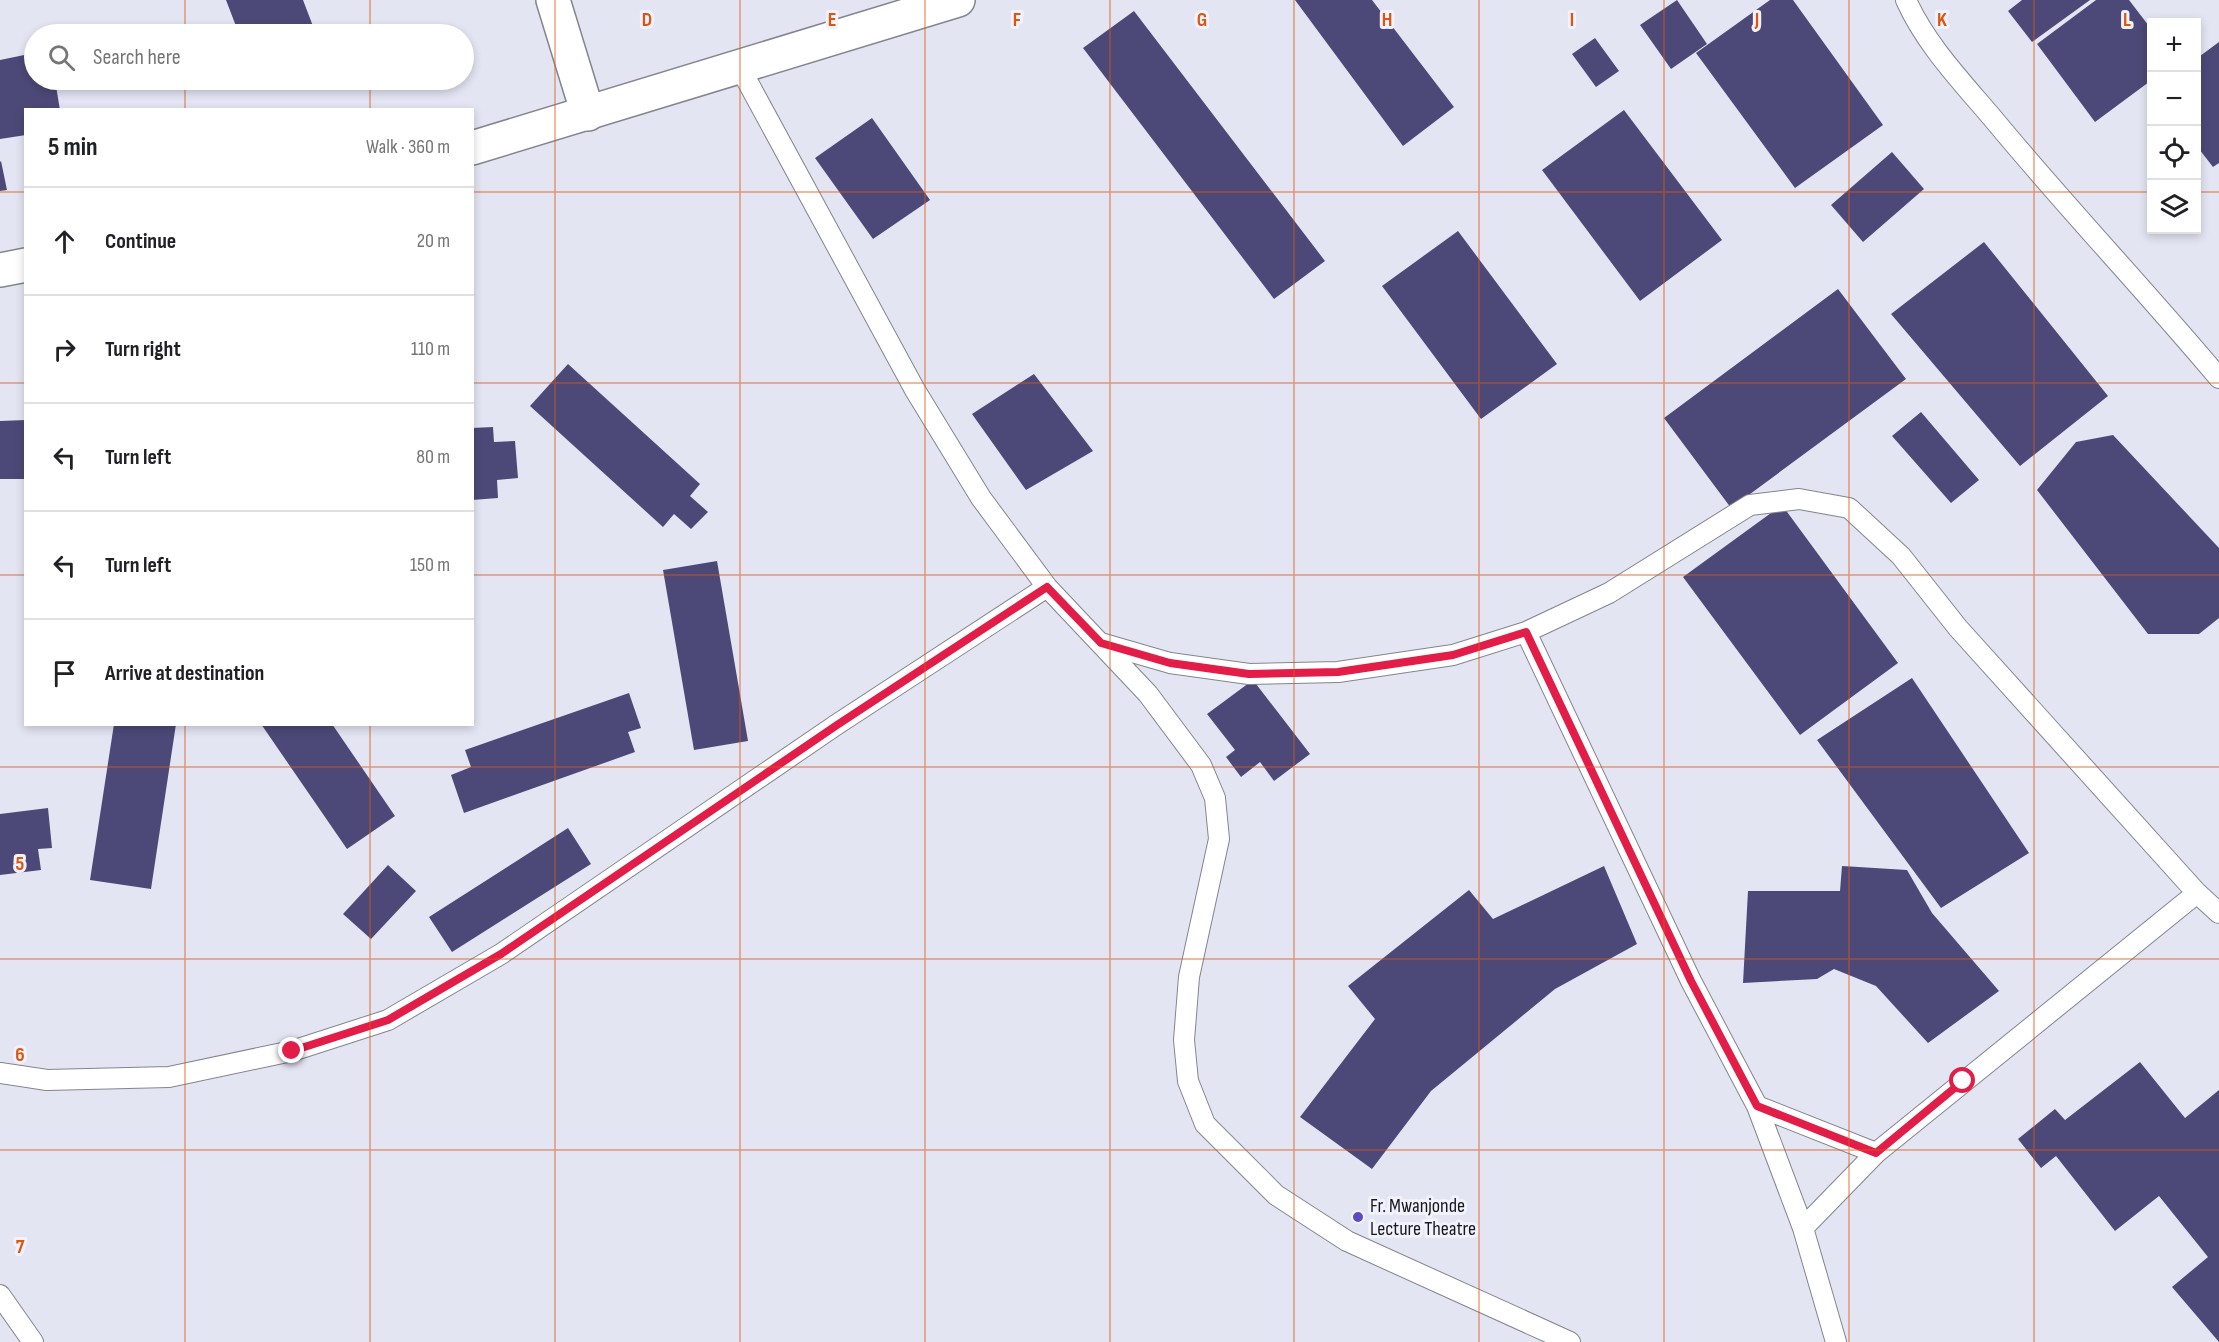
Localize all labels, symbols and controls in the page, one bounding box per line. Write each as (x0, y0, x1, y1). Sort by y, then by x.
text: D (642, 8, 652, 32)
text: E (828, 8, 836, 32)
text: F (1013, 8, 1021, 32)
text: G (1197, 8, 1207, 32)
text: H (1382, 8, 1392, 32)
text: I (1570, 8, 1574, 32)
text: J (1754, 8, 1759, 32)
text: K (1937, 8, 1947, 32)
text: L (2123, 8, 2131, 32)
map controls (2147, 18, 2201, 234)
button: + (2147, 18, 2201, 72)
search box (24, 24, 474, 90)
icon: search (45, 41, 78, 74)
text: Search here (93, 44, 180, 71)
button: − (2147, 72, 2201, 126)
button: locate (2147, 126, 2201, 180)
text: 5 min (48, 132, 98, 163)
text: Walk · 360 m (366, 135, 450, 159)
button: layers (2147, 180, 2201, 234)
icon: ahead (48, 225, 81, 258)
text: Continue (105, 228, 176, 255)
text: 20 m (417, 229, 450, 253)
icon: right (48, 333, 81, 366)
text: Turn right (105, 336, 181, 363)
text: 110 m (411, 337, 450, 361)
icon: left (48, 441, 81, 474)
text: Turn left (105, 444, 171, 471)
text: 80 m (416, 445, 450, 469)
icon: left (48, 549, 81, 582)
text: Turn left (105, 552, 171, 579)
text: 150 m (410, 553, 450, 577)
icon: arrive (48, 657, 81, 690)
text: Arrive at destination (105, 660, 264, 687)
text: 5 (16, 852, 25, 876)
route end (278, 1037, 304, 1063)
text: 6 (15, 1043, 25, 1067)
route start (1949, 1067, 1975, 1093)
place label: Fr. Mwanjonde Lecture Theatre (1370, 1194, 1476, 1241)
marker: Fr. Mwanjonde Lecture Theatre (1351, 1210, 1365, 1224)
text: 7 (16, 1235, 25, 1259)

